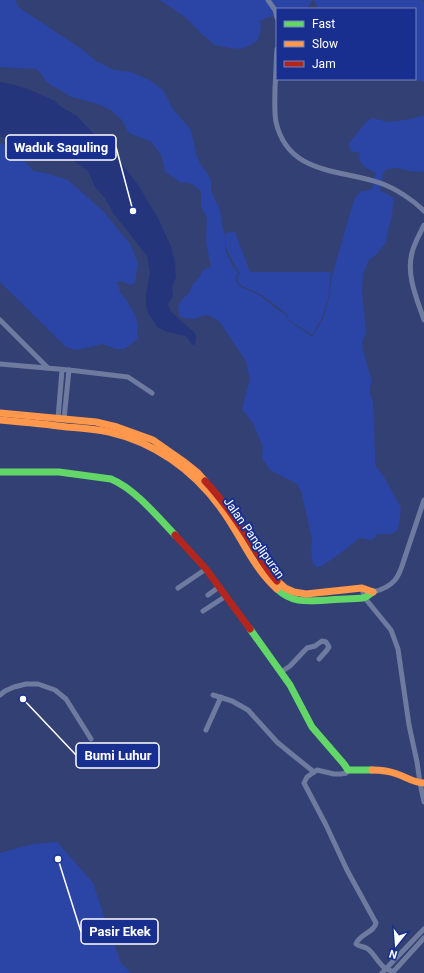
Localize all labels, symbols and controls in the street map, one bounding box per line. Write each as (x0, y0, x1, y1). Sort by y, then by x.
legend (276, 8, 416, 80)
text: Fast (312, 17, 335, 31)
text: Slow (312, 37, 338, 51)
text: Jam (312, 57, 336, 71)
callout: Waduk Saguling (6, 135, 116, 160)
text: Waduk Saguling (14, 140, 108, 155)
street label: Jalan Panglipuran (221, 495, 287, 581)
callout: Bumi Luhur (76, 743, 159, 768)
text: Bumi Luhur (85, 748, 152, 763)
callout: Pasir Ekek (81, 919, 158, 944)
text: Pasir Ekek (89, 924, 152, 939)
north arrow (376, 925, 416, 965)
text: N (387, 947, 399, 961)

